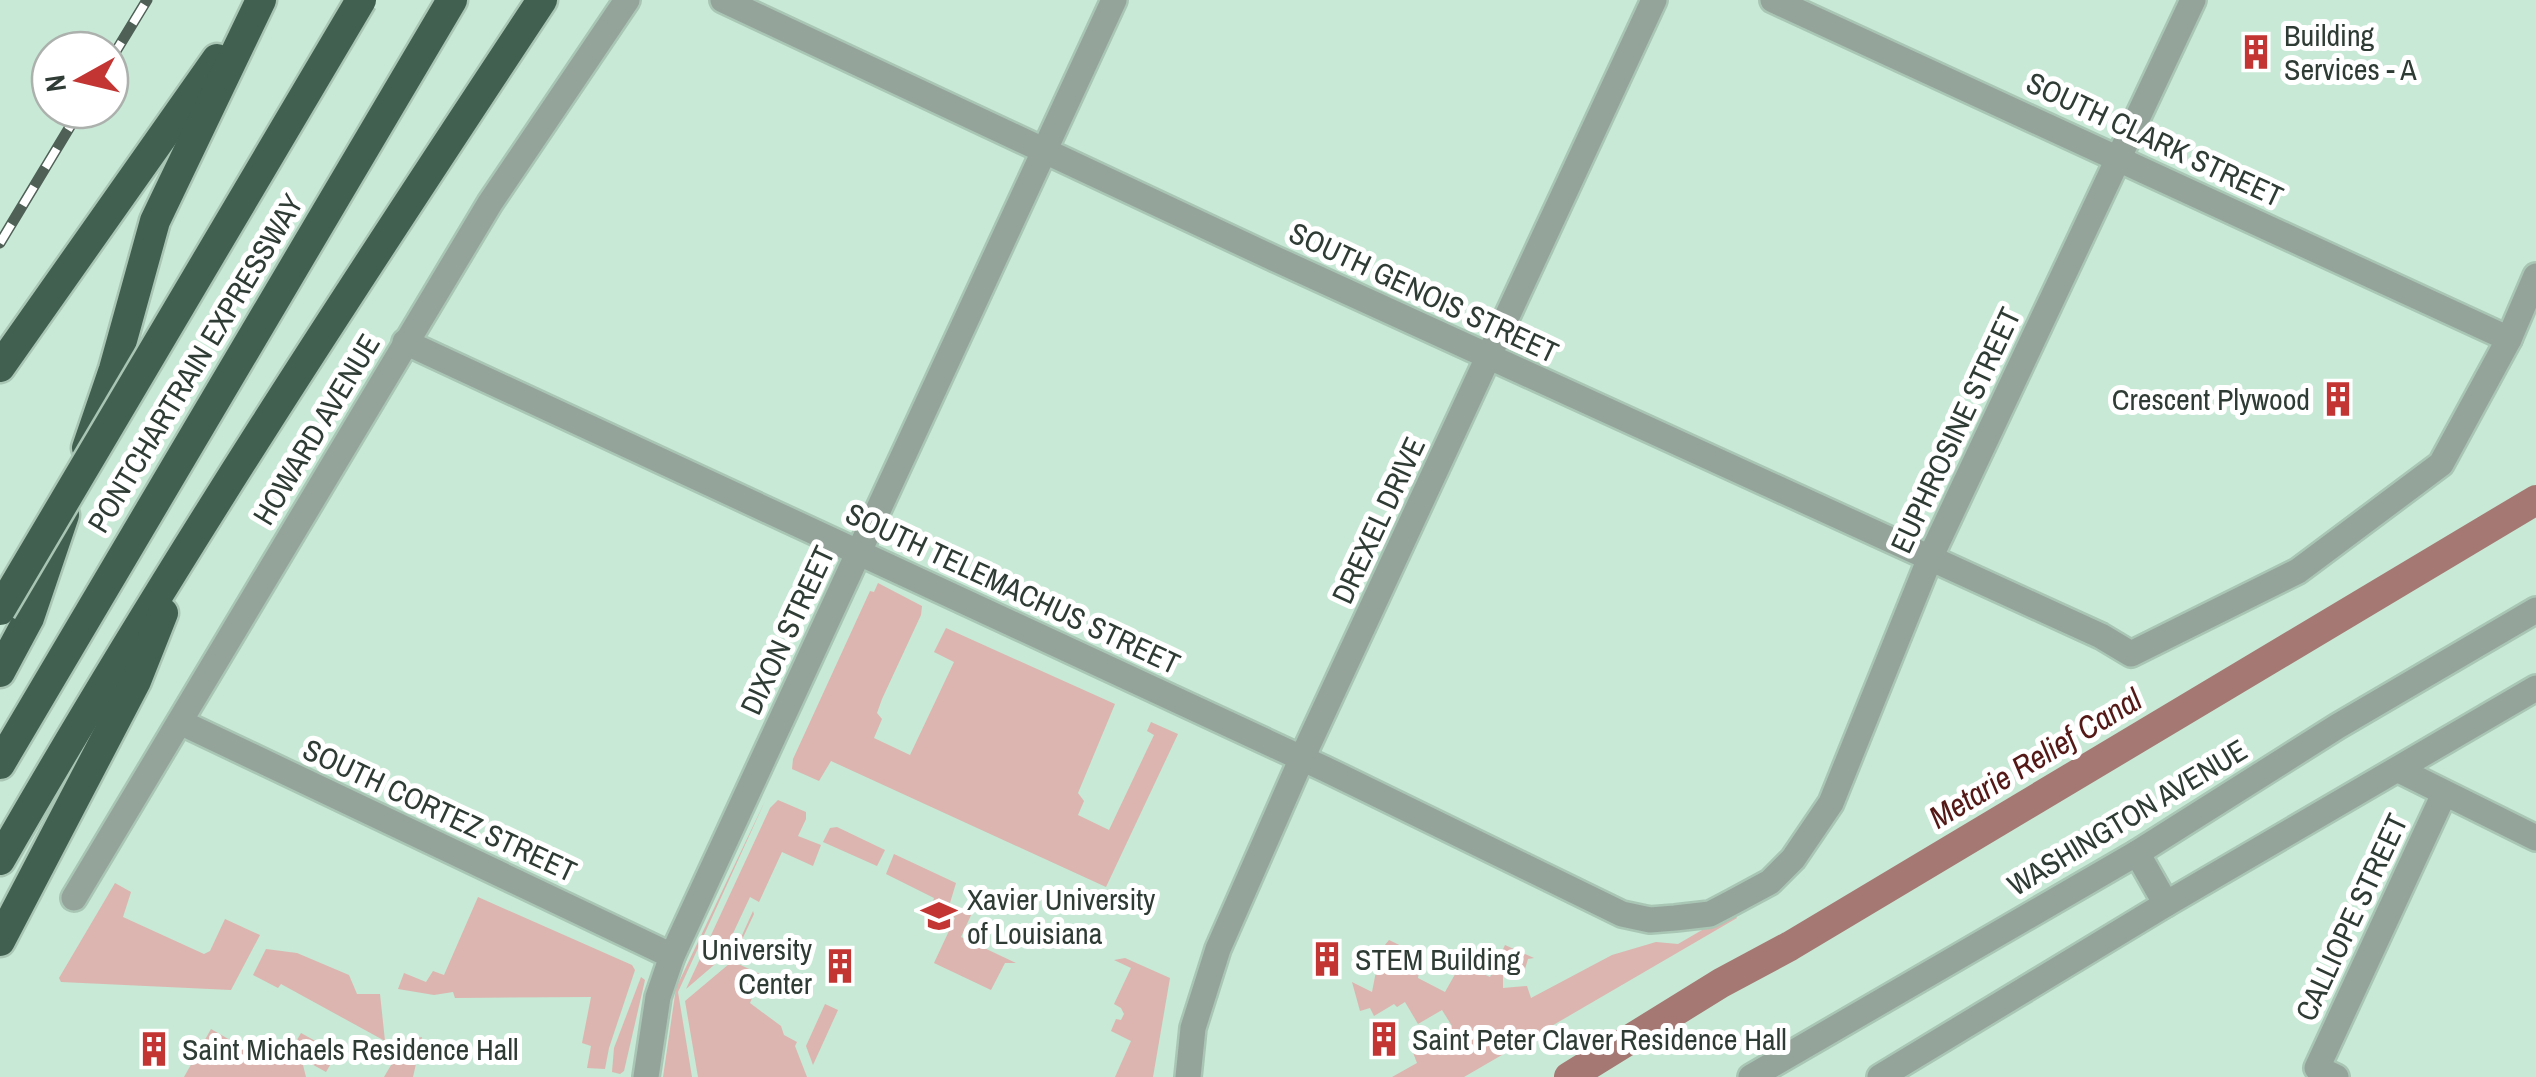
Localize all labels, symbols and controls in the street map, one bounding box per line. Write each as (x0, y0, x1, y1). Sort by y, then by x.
place label: Building Services - A (2284, 15, 2417, 89)
north arrow (30, 30, 130, 130)
building icon: Building Services - A (2237, 33, 2275, 71)
street label: SOUTH CLARK STREET (2020, 62, 2290, 216)
text: N (35, 73, 75, 94)
street label: PONTCHARTRAIN EXPRESSWAY (78, 186, 312, 540)
street label: SOUTH GENOIS STREET (1283, 212, 1565, 372)
street label: EUPHROSINE STREET (1881, 301, 2029, 559)
street label: HOWARD AVENUE (243, 326, 389, 532)
place label: Crescent Plywood (2112, 379, 2310, 419)
building icon: Crescent Plywood (2319, 380, 2357, 418)
street label: DREXEL DRIVE (1322, 430, 1434, 610)
street label: SOUTH TELEMACHUS STREET (839, 493, 1187, 683)
street label: DIXON STREET (730, 539, 844, 721)
water label: Metarie Relief Canal (1921, 677, 2150, 838)
street label: SOUTH CORTEZ STREET (297, 729, 583, 891)
street label: WASHINGTON AVENUE (2000, 730, 2254, 904)
street label: CALLIOPE STREET (2285, 807, 2417, 1027)
place label: Xavier University of Louisiana (967, 879, 1156, 953)
school or university icon: Xavier University of Louisiana (920, 897, 958, 935)
place label: University Center (701, 929, 813, 1003)
place label: STEM Building (1355, 939, 1521, 979)
building icon: STEM Building (1308, 940, 1346, 978)
building icon: University Center (821, 947, 859, 985)
place label: Saint Peter Claver Residence Hall (1412, 1019, 1787, 1059)
building icon: Saint Peter Claver Residence Hall (1365, 1020, 1403, 1058)
place label: Saint Michaels Residence Hall (182, 1029, 518, 1069)
building icon: Saint Michaels Residence Hall (135, 1030, 173, 1068)

